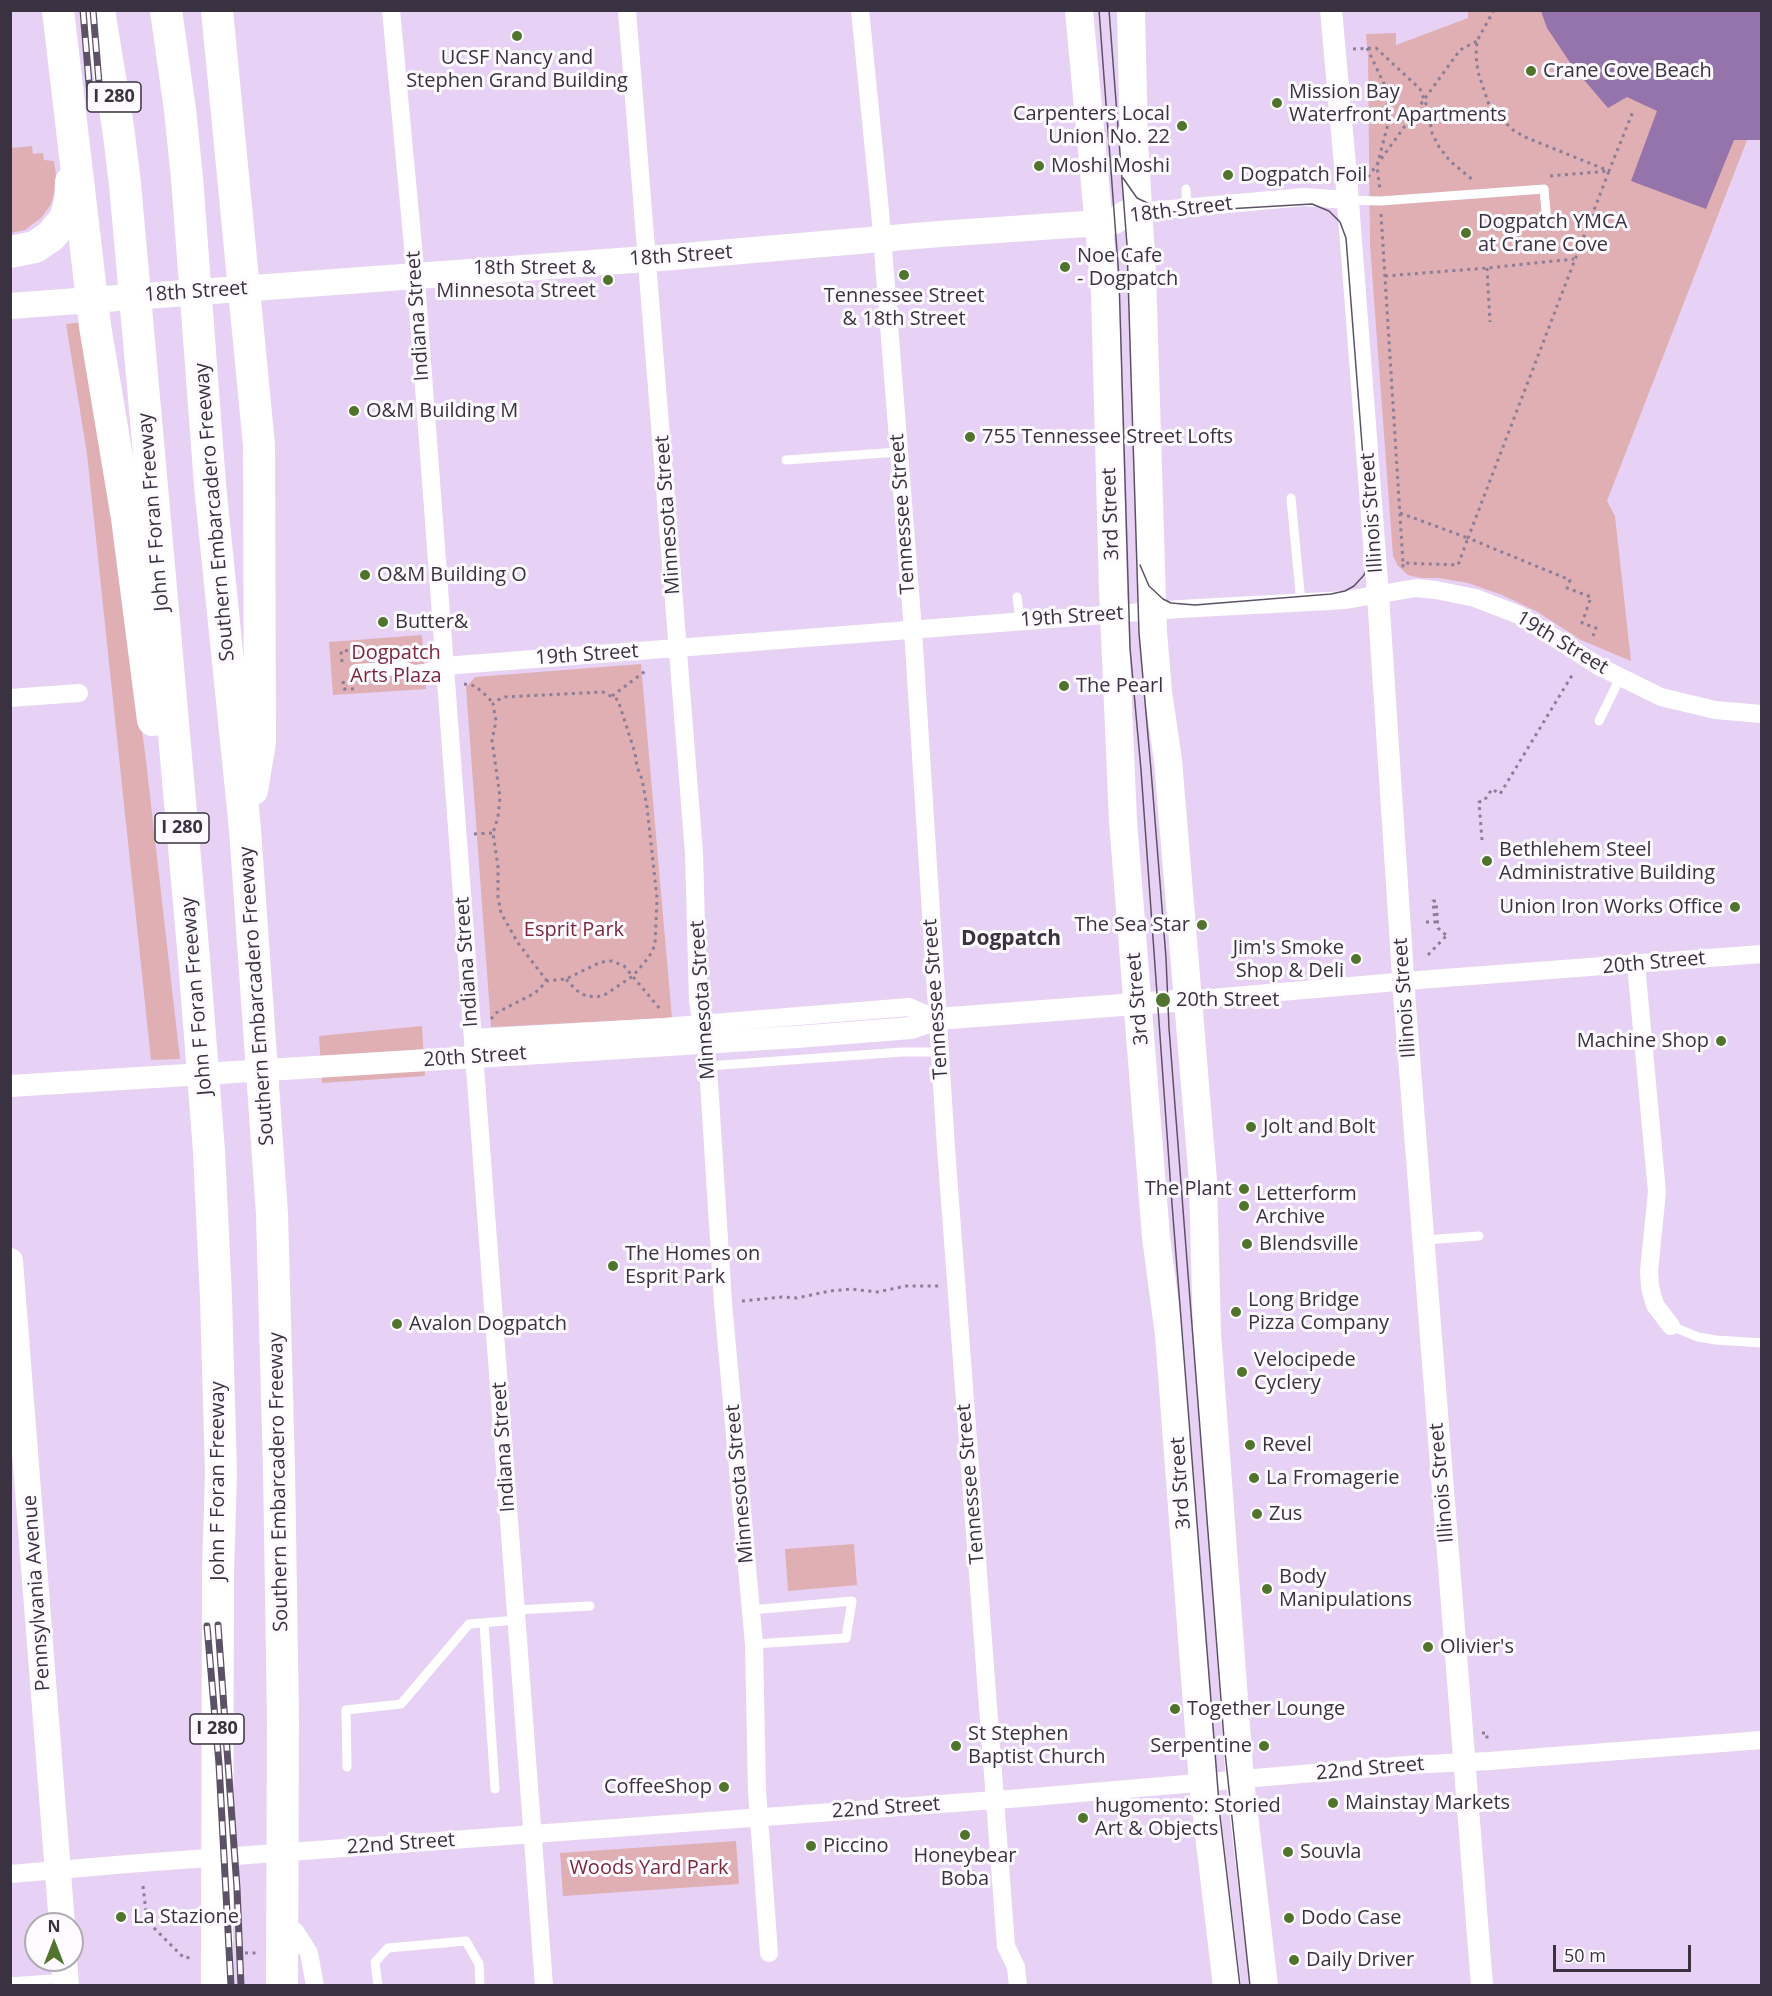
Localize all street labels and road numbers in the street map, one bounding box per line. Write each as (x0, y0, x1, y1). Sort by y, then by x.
road number: I 280 (87, 82, 141, 112)
street label: 18th Street (1128, 192, 1234, 228)
street label: 18th Street (629, 240, 733, 272)
street label: Indiana Street (401, 250, 435, 382)
street label: 18th Street (144, 276, 248, 308)
street label: Southern Embarcadero Freeway (190, 362, 240, 662)
street label: John F Foran Freeway (133, 412, 175, 612)
street label: Tennessee Street (885, 433, 921, 595)
street label: Minnesota Street (650, 435, 686, 595)
street label: Illinois Street (1356, 452, 1388, 574)
street label: 3rd Street (1097, 467, 1125, 561)
street label: 19th Street (1020, 601, 1124, 633)
street label: 19th Street (1512, 606, 1612, 680)
street label: 19th Street (535, 639, 639, 671)
road number: I 280 (155, 813, 209, 843)
street label: Southern Embarcadero Freeway (235, 846, 279, 1146)
street label: John F Foran Freeway (176, 896, 218, 1096)
street label: Indiana Street (450, 896, 484, 1028)
street label: Tennessee Street (918, 918, 954, 1080)
street label: Minnesota Street (685, 920, 721, 1080)
street label: Illinois Street (1389, 937, 1421, 1059)
street label: 20th Street (1601, 947, 1707, 979)
street label: 3rd Street (1122, 952, 1154, 1046)
street label: 20th Street (423, 1041, 527, 1073)
street label: Southern Embarcadero Freeway (264, 1332, 294, 1632)
street label: John F Foran Freeway (206, 1381, 230, 1581)
street label: Indiana Street (487, 1381, 521, 1513)
street label: Minnesota Street (721, 1403, 759, 1565)
street label: Tennessee Street (952, 1403, 990, 1565)
street label: Illinois Street (1425, 1422, 1459, 1544)
street label: 3rd Street (1166, 1436, 1196, 1530)
street label: Pennsylvania Avenue (18, 1494, 56, 1692)
road number: I 280 (190, 1714, 244, 1744)
street label: 22nd Street (1315, 1752, 1425, 1786)
street label: 22nd Street (831, 1792, 941, 1824)
street label: 22nd Street (346, 1828, 456, 1860)

